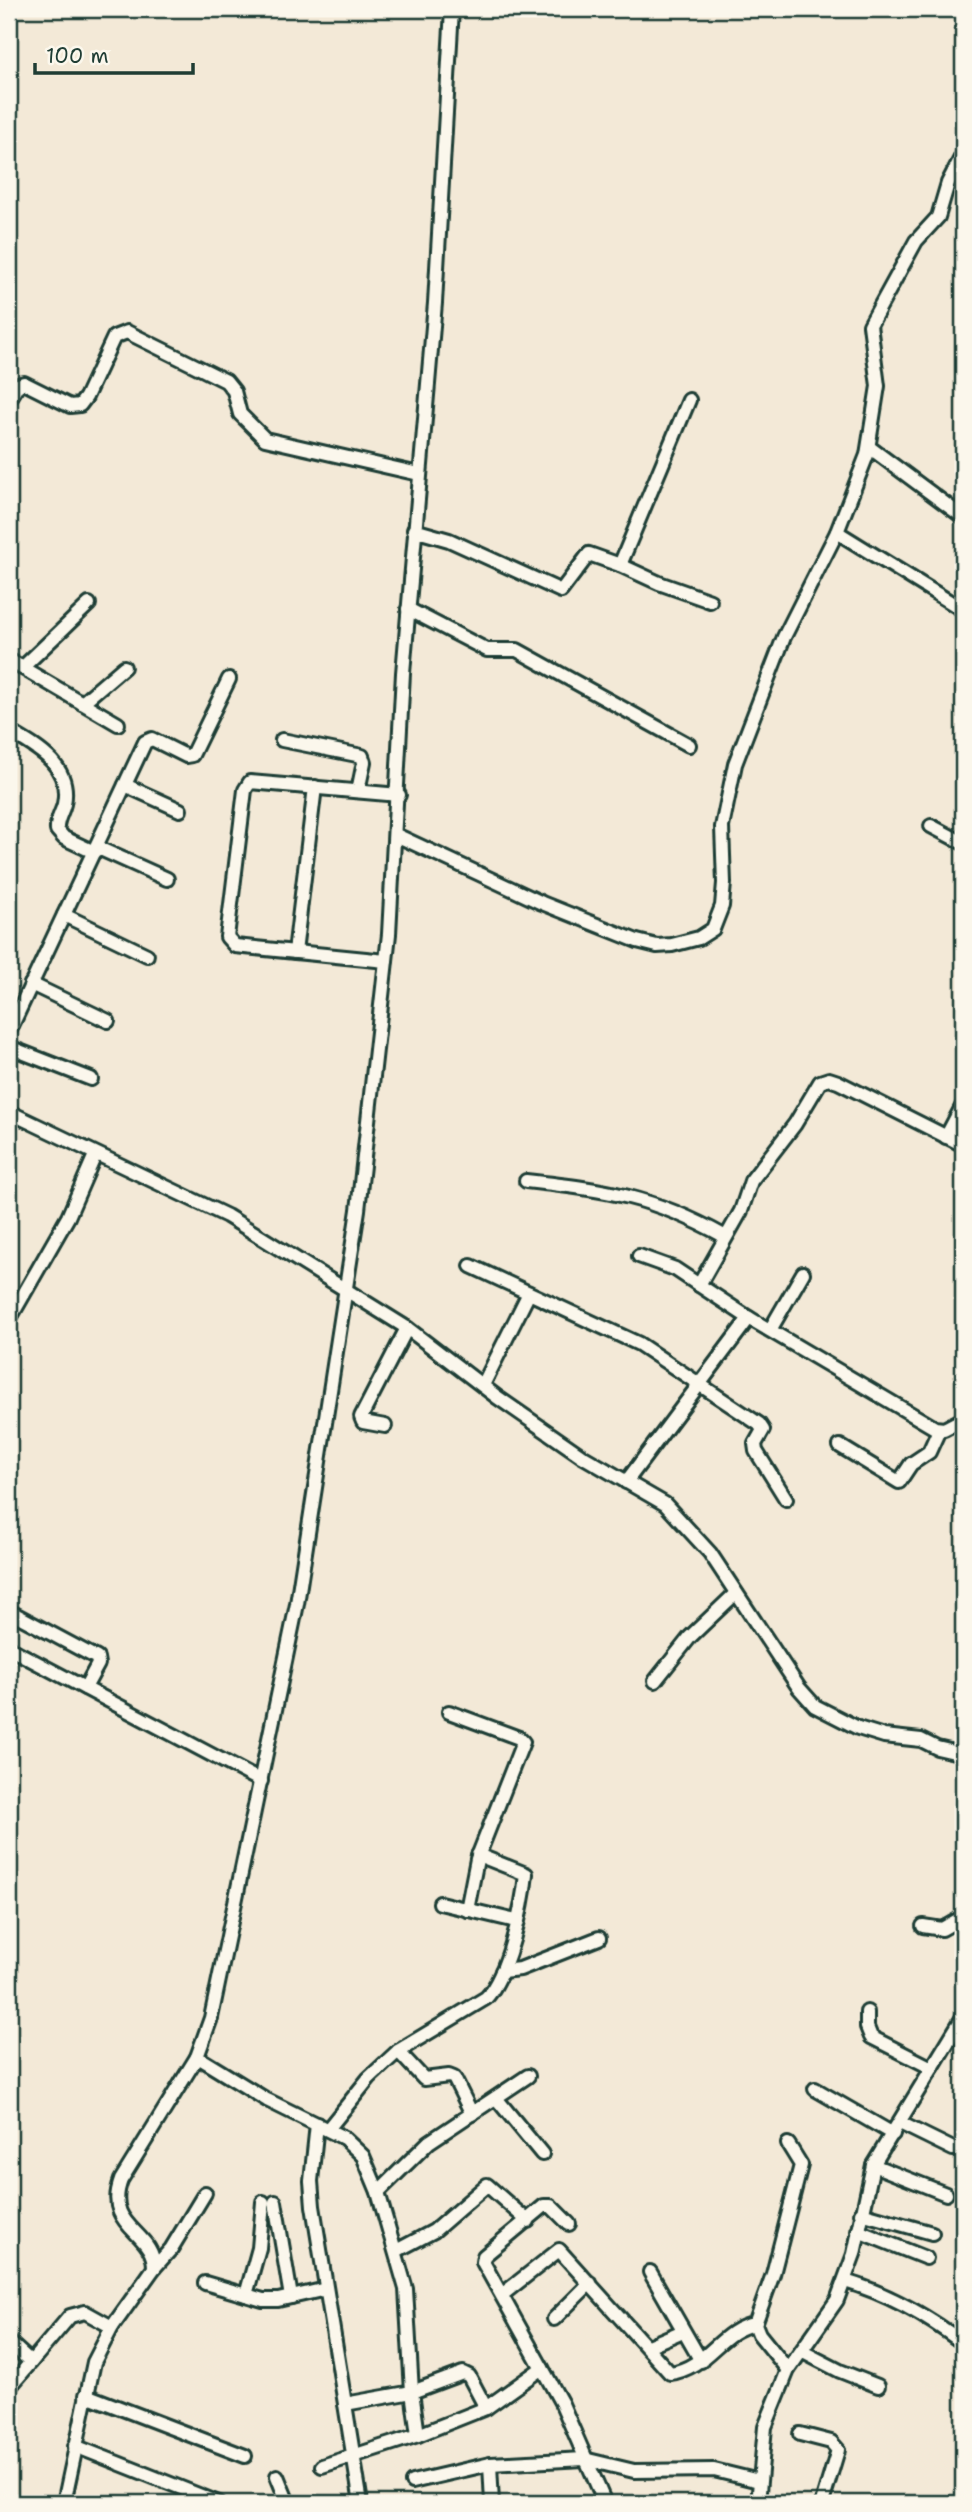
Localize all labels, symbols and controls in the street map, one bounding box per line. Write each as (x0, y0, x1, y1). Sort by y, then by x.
scale bar (35, 32, 192, 76)
text: 100 m (46, 42, 109, 70)

